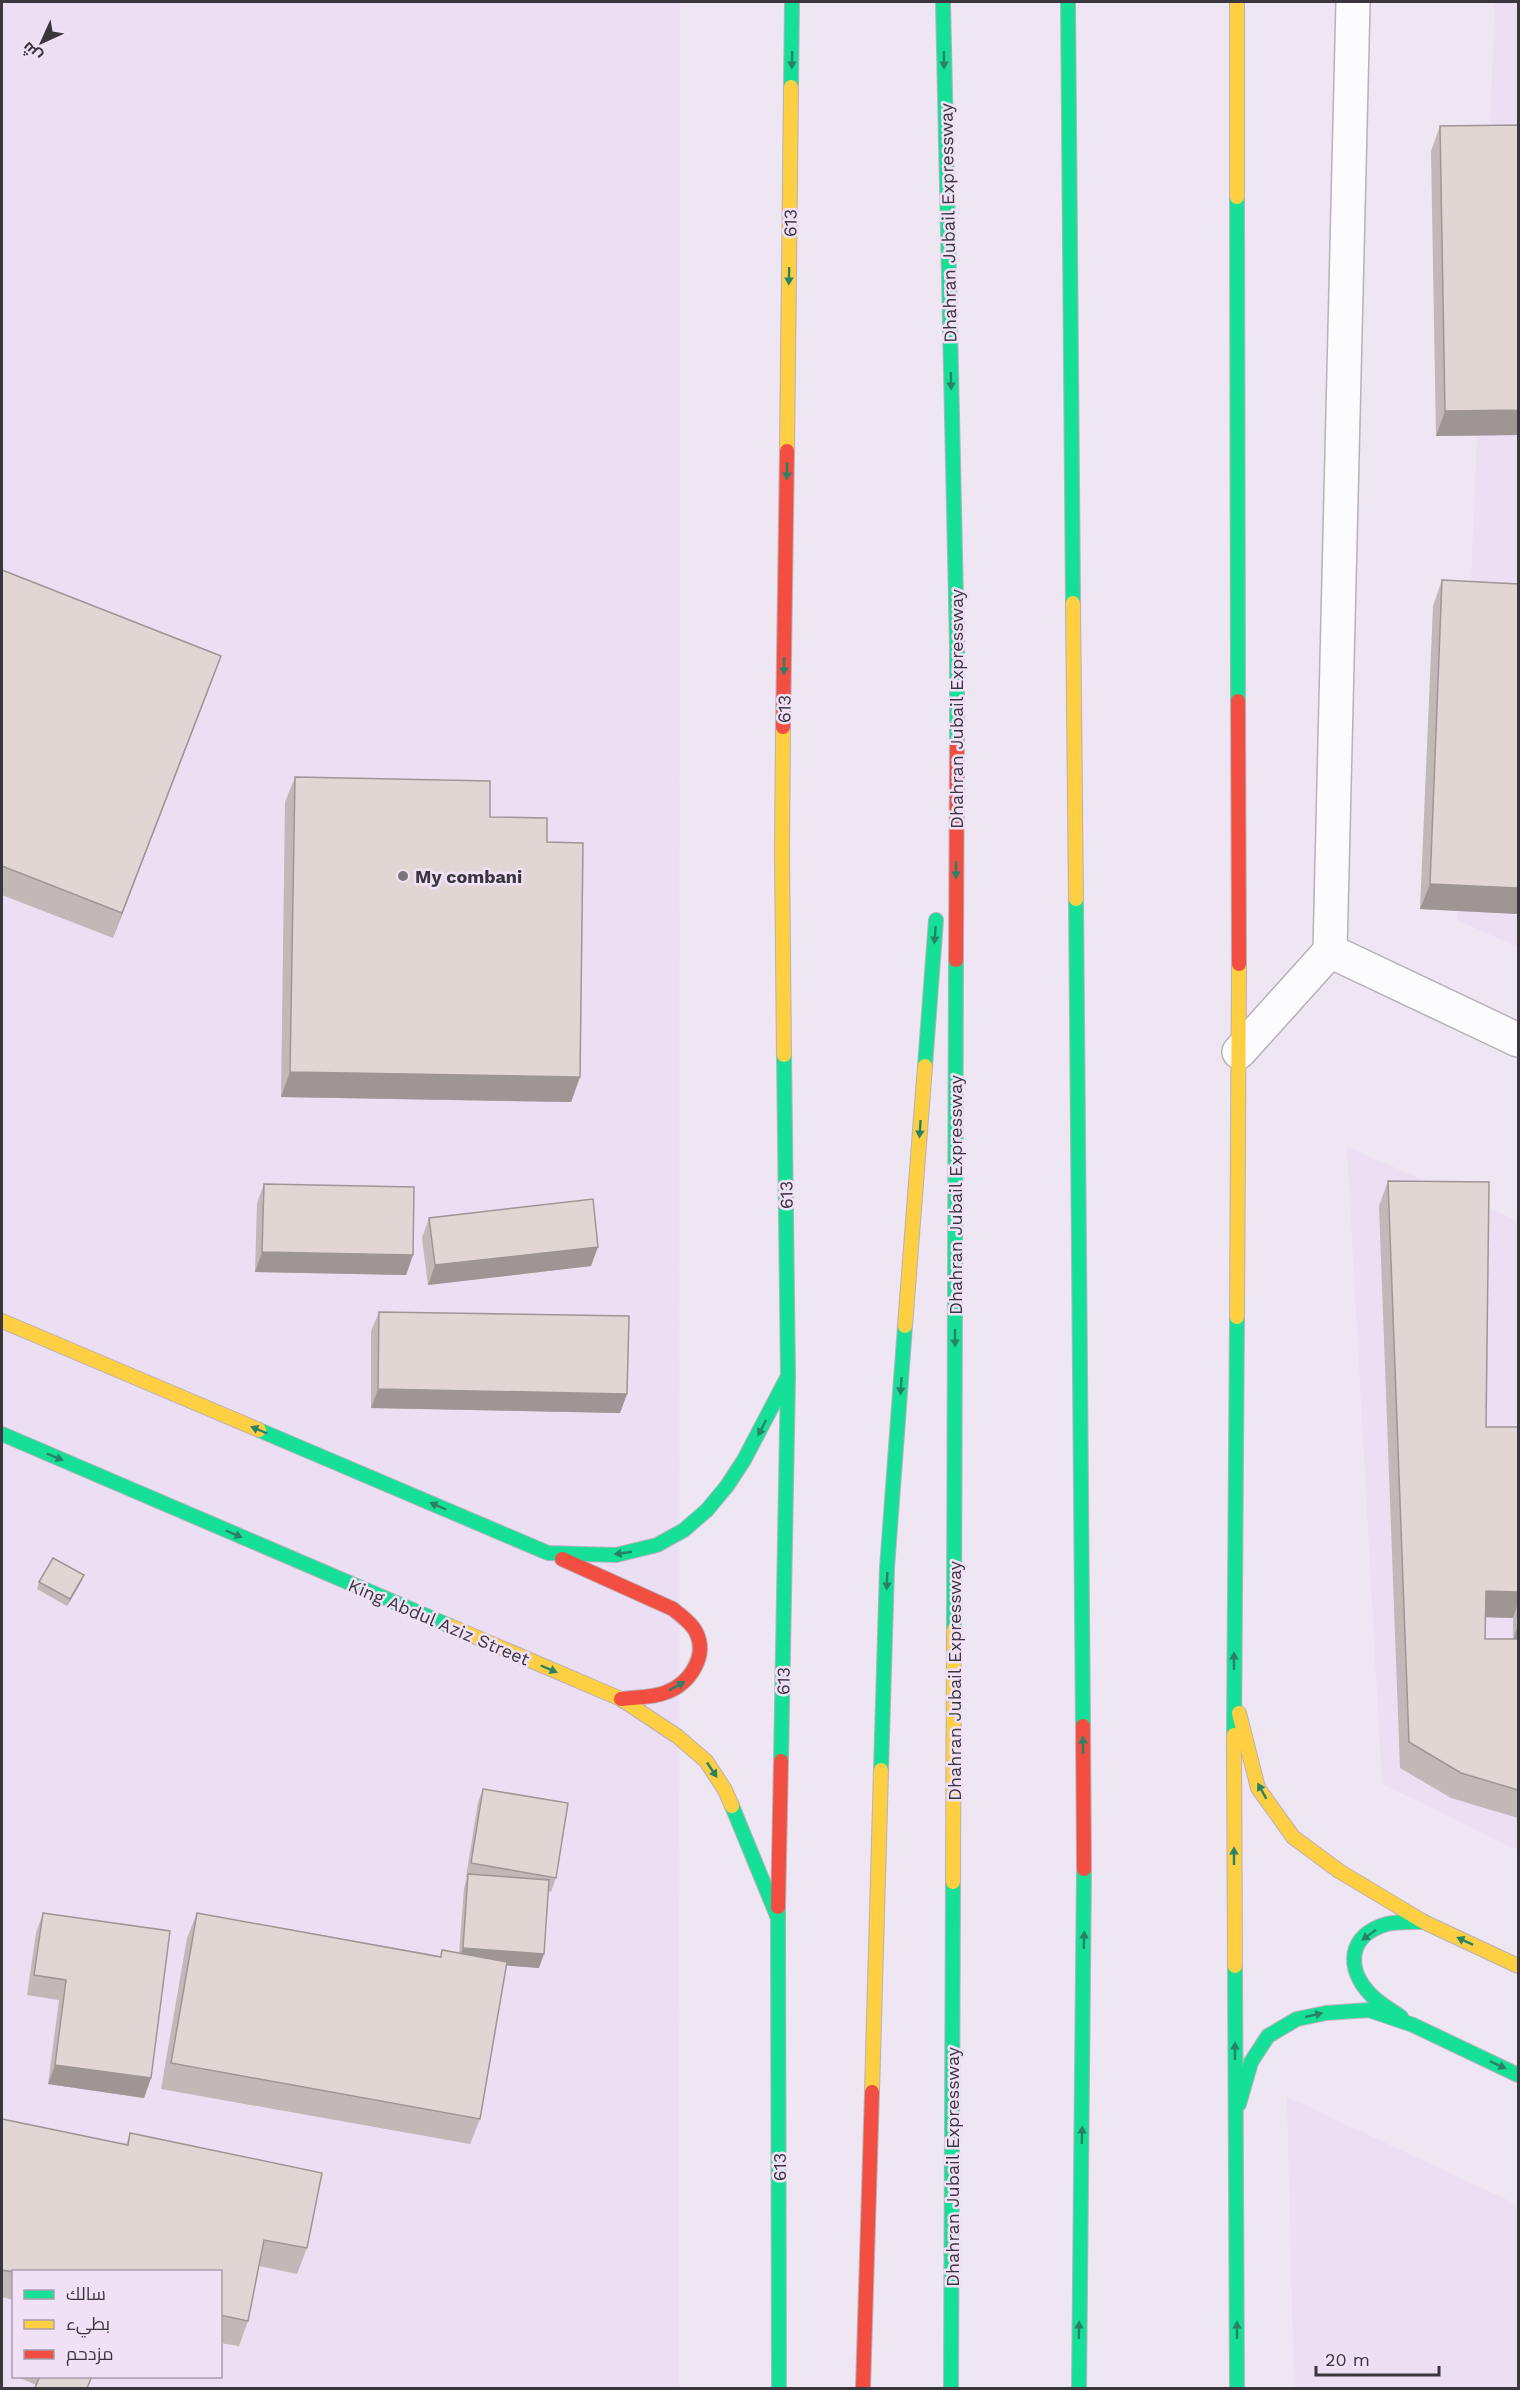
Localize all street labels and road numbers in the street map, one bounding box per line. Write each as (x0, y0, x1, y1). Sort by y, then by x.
street label: Dhahran Jubail Expressway (935, 102, 961, 343)
street label: 613 (779, 209, 801, 237)
street label: Dhahran Jubail Expressway (946, 588, 967, 829)
street label: 613 (773, 695, 795, 723)
street label: Dhahran Jubail Expressway (945, 1074, 966, 1315)
street label: 613 (775, 1181, 797, 1209)
street label: Dhahran Jubail Expressway (944, 1560, 965, 1801)
street label: King Abdul Aziz Street (345, 1574, 533, 1670)
street label: 613 (772, 1667, 794, 1695)
street label: Dhahran Jubail Expressway (942, 2046, 963, 2287)
street label: 613 (769, 2153, 790, 2181)

